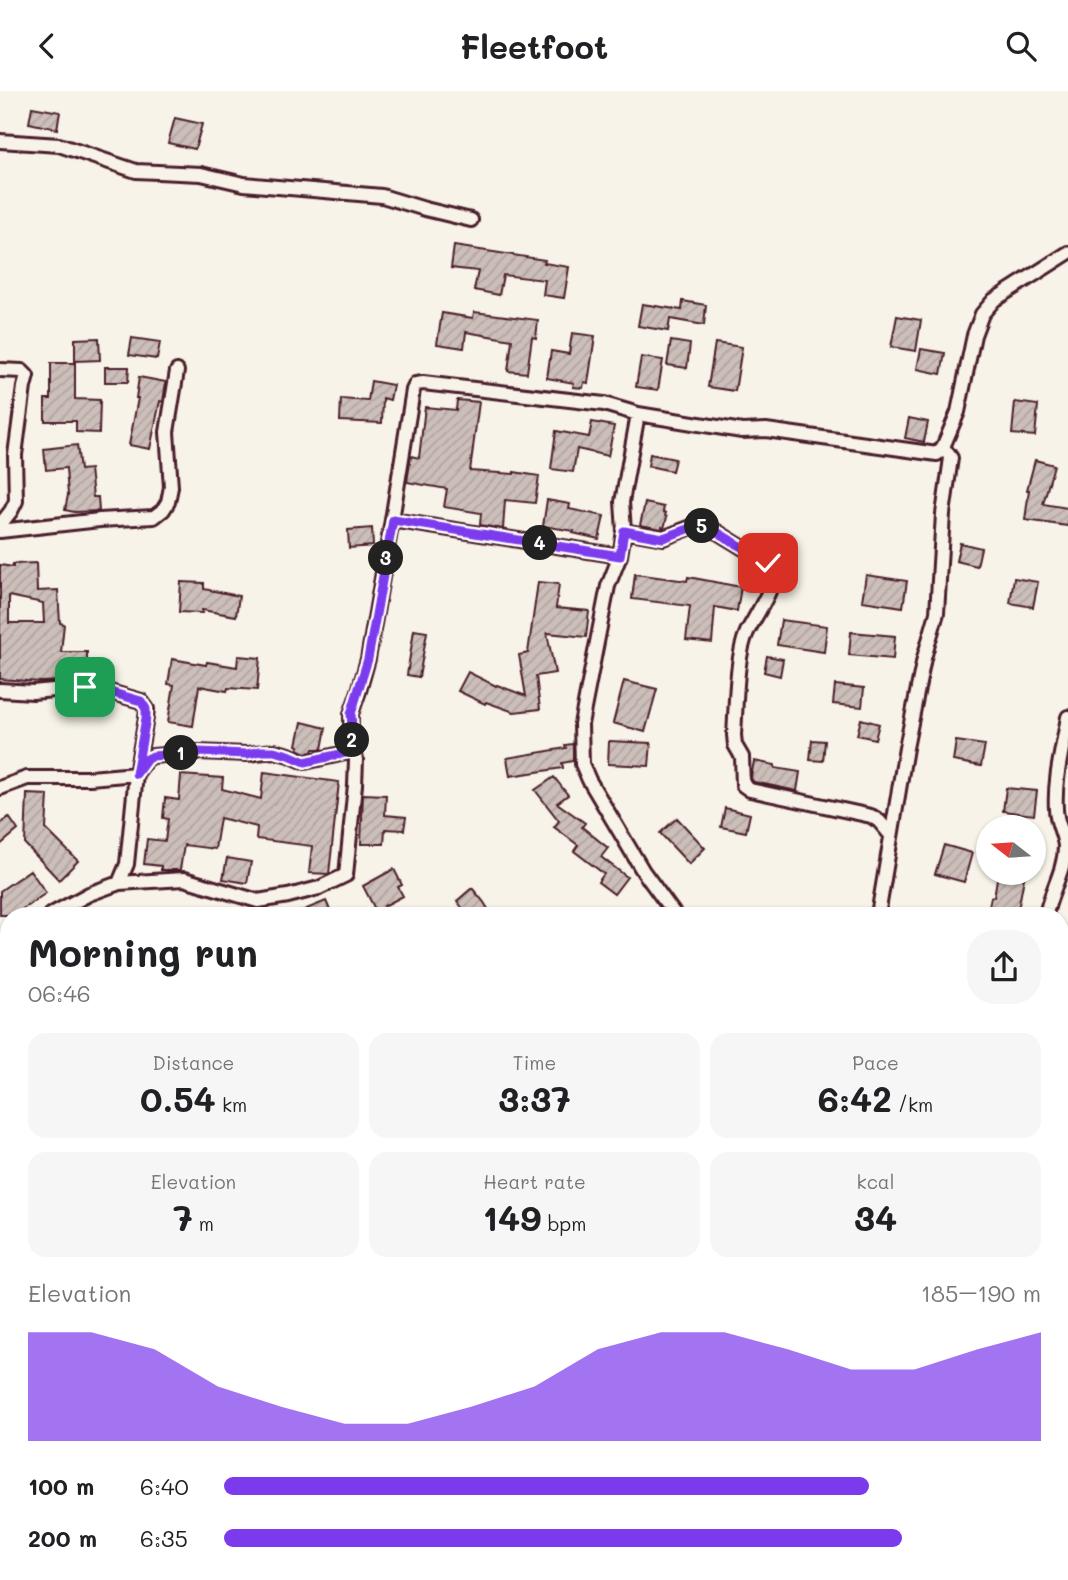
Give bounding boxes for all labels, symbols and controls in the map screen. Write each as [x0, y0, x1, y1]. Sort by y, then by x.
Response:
text: Fleetfoot [460, 25, 608, 67]
icon: back [28, 27, 66, 65]
icon: search [1002, 27, 1040, 65]
pin: 5 [684, 509, 720, 543]
text: 5 [696, 513, 707, 538]
pin: 4 [522, 525, 558, 561]
text: 4 [533, 530, 546, 555]
pin [738, 533, 798, 593]
pin: 3 [368, 540, 404, 575]
icon: check [749, 544, 787, 582]
text: 3 [380, 545, 391, 570]
pin [55, 657, 115, 717]
icon: arrive [66, 668, 104, 706]
pin: 2 [334, 723, 370, 757]
text: 2 [346, 727, 357, 752]
pin: 1 [164, 735, 198, 771]
text: 1 [176, 740, 185, 765]
north arrow [976, 815, 1046, 885]
map controls [976, 815, 1046, 885]
text: Morning run [28, 927, 258, 977]
button: share [967, 930, 1041, 1004]
text: 06:46 [28, 978, 91, 1008]
text: Distance [153, 1050, 234, 1075]
text: Time [513, 1050, 556, 1075]
text: Pace [852, 1050, 899, 1075]
text: 0.54 [140, 1075, 216, 1121]
text: 3:37 [498, 1075, 571, 1121]
text: 6:42 [818, 1075, 892, 1121]
text: km [216, 1092, 247, 1117]
text: /km [892, 1092, 933, 1117]
text: Elevation [151, 1169, 236, 1194]
text: Heart rate [483, 1169, 586, 1194]
text: kcal [857, 1169, 894, 1194]
text: 7 [173, 1194, 193, 1240]
text: 149 [483, 1194, 541, 1240]
text: 34 [854, 1194, 897, 1240]
text: m [193, 1211, 214, 1236]
text: bpm [541, 1211, 586, 1236]
text: Elevation [28, 1278, 131, 1308]
text: 185–190 m [921, 1278, 1041, 1308]
text: 100 m [28, 1471, 94, 1501]
text: 6:40 [140, 1471, 189, 1501]
text: 200 m [28, 1523, 97, 1553]
text: 6:35 [140, 1523, 188, 1553]

